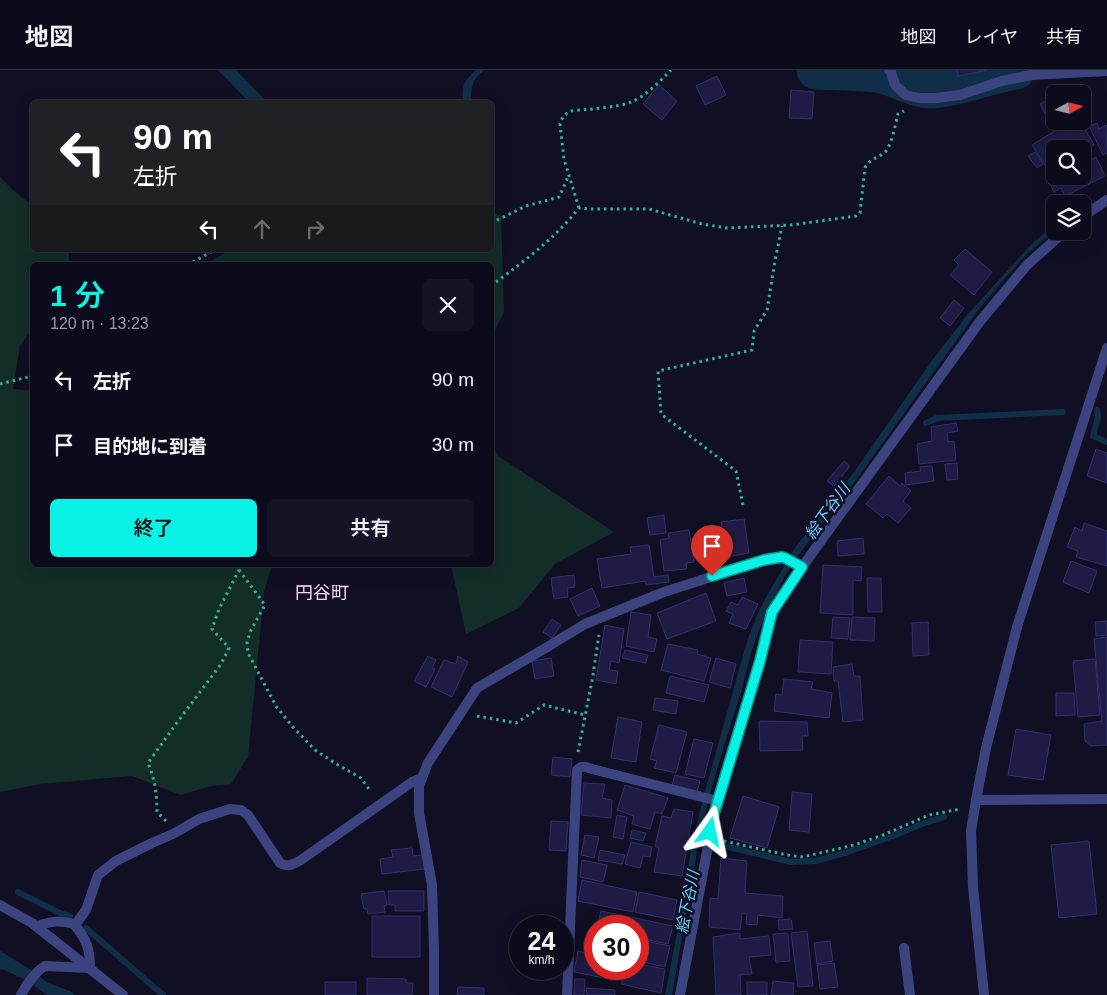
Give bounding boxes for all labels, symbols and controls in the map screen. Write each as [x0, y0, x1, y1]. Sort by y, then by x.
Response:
text: 地図 [25, 23, 73, 50]
text: 地図 [901, 27, 937, 47]
text: レイヤ [965, 27, 1018, 47]
text: 共有 [1046, 27, 1082, 47]
north arrow [1046, 85, 1091, 130]
map controls [1046, 85, 1091, 240]
text: 90 m [133, 117, 213, 156]
icon: left [50, 120, 115, 185]
button: search [1046, 140, 1091, 185]
text: 左折 [133, 164, 177, 189]
button: layers [1046, 195, 1091, 240]
icon: left [195, 215, 223, 243]
icon: ahead [248, 215, 276, 243]
icon: right [301, 215, 329, 243]
text: 1 分 [50, 279, 105, 312]
button: close [422, 279, 474, 331]
text: 120 m · 13:23 [50, 315, 149, 332]
icon: left [50, 366, 78, 394]
text: 90 m [432, 369, 474, 390]
text: 左折 [93, 371, 131, 392]
icon: arrive [50, 431, 78, 459]
text: 30 m [432, 434, 474, 455]
text: 目的地に到着 [93, 436, 207, 457]
water label: 絵下谷川 [802, 479, 854, 542]
button: 終了 [50, 499, 257, 557]
button: 共有 [267, 499, 474, 557]
pin [691, 525, 733, 576]
icon: arrive [698, 532, 726, 560]
district label: 円谷町 [295, 583, 349, 603]
position arrow [683, 805, 735, 857]
water label: 絵下谷川 [673, 867, 702, 935]
speed limit sign: 30 [584, 915, 649, 980]
text: 24 [528, 927, 555, 955]
text: km/h [528, 953, 555, 967]

